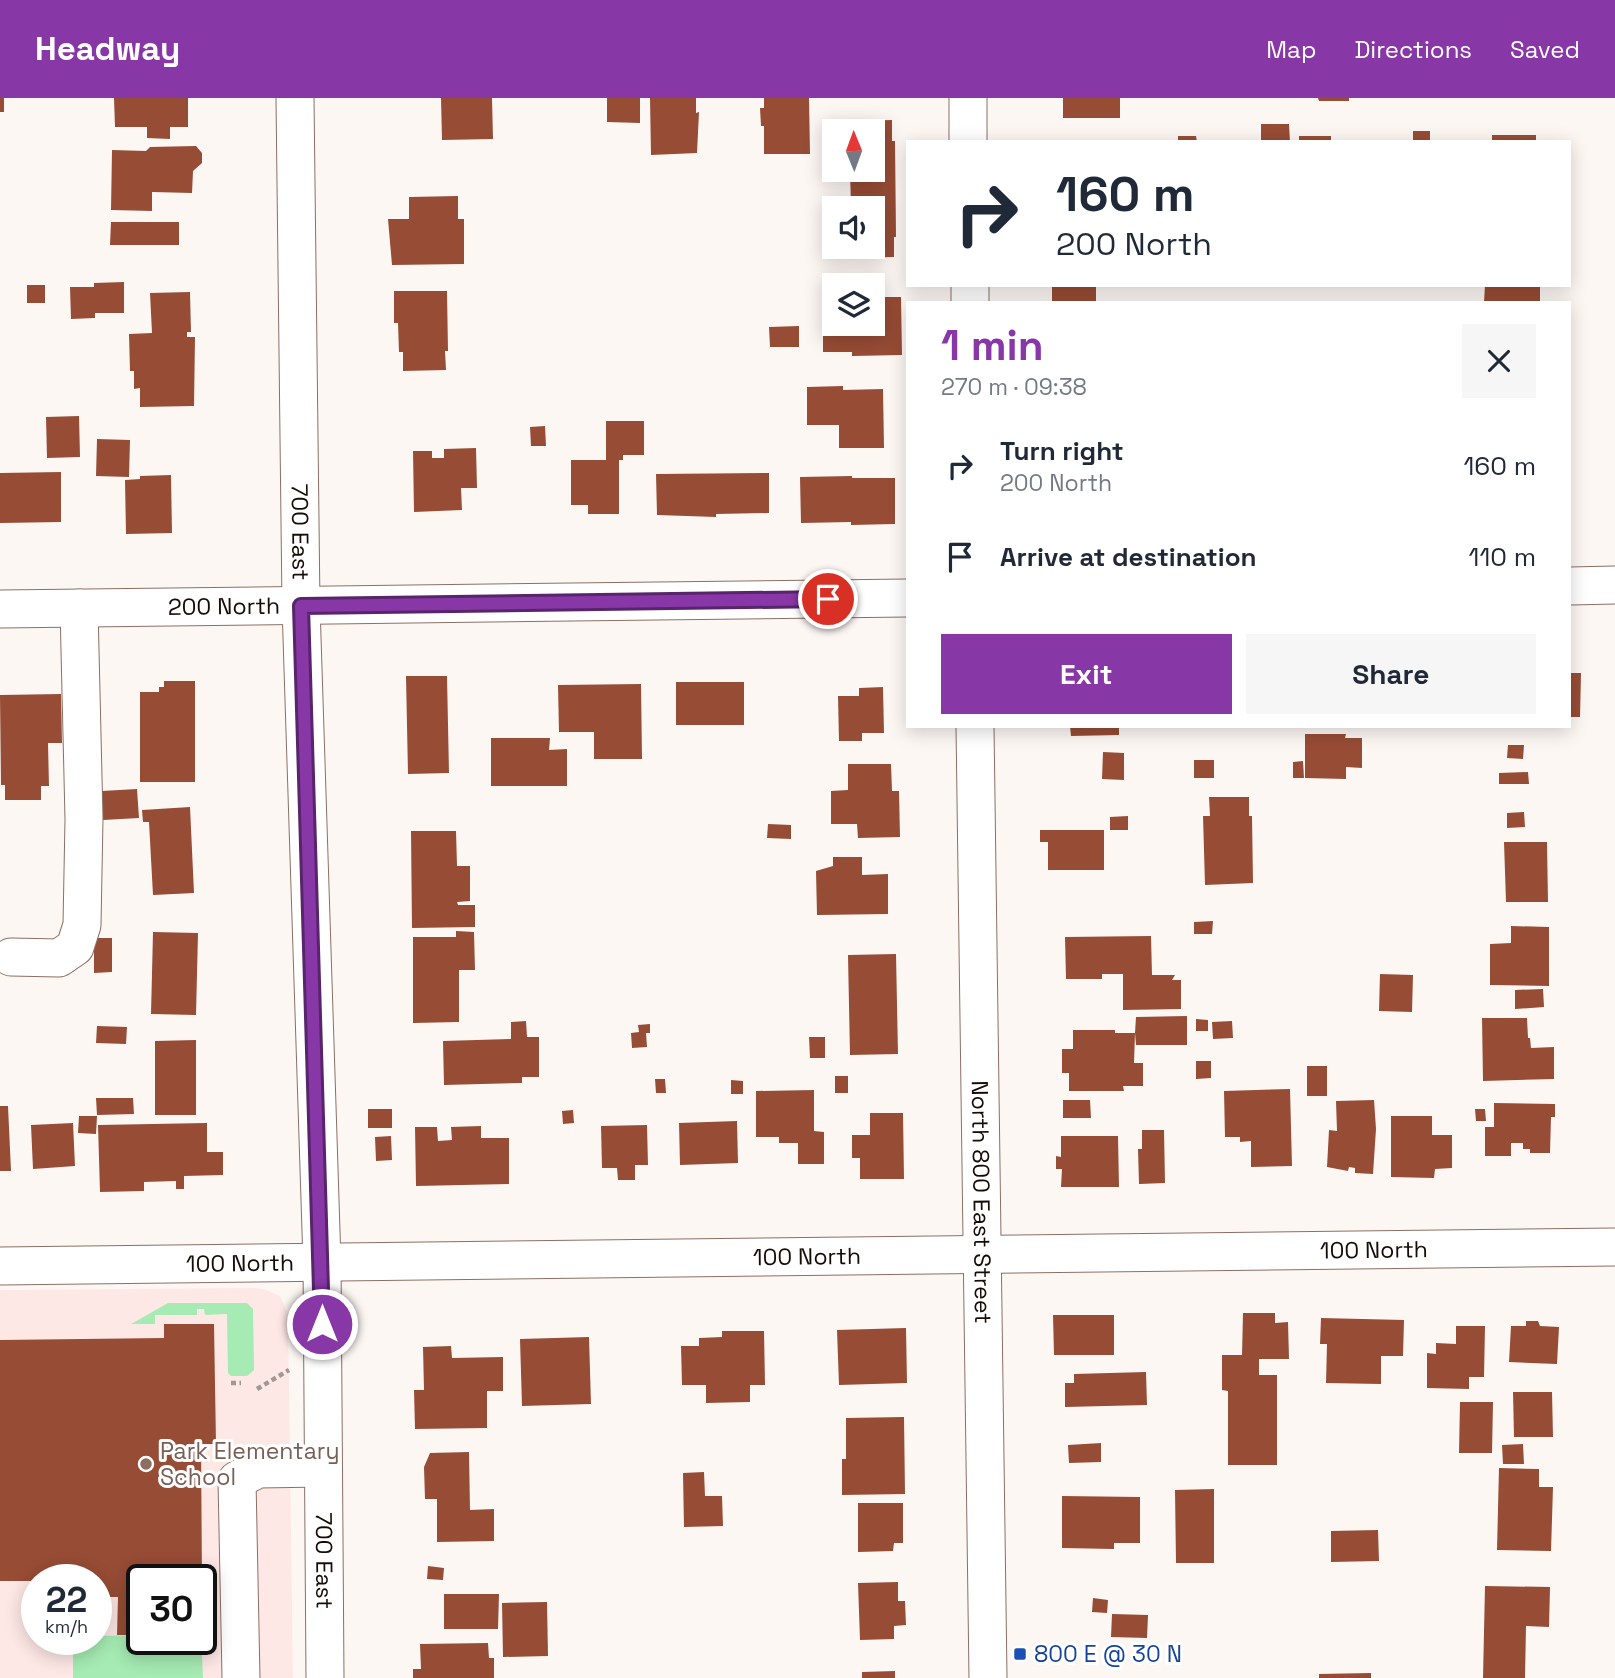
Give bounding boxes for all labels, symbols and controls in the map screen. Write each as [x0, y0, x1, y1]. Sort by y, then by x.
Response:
text: Headway [35, 28, 180, 70]
text: Map [1266, 34, 1316, 65]
text: Directions [1354, 34, 1472, 65]
text: Saved [1510, 34, 1580, 65]
north arrow [822, 119, 886, 182]
map controls [822, 119, 885, 336]
text: 160 m [1056, 163, 1194, 225]
icon: right [941, 168, 1032, 259]
button: sound [822, 196, 885, 259]
text: 200 North [1056, 224, 1212, 264]
button: layers [822, 273, 885, 336]
text: 1 min [941, 319, 1044, 372]
button: close [1462, 324, 1536, 398]
text: 270 m · 09:38 [941, 372, 1087, 402]
text: Turn right [1000, 434, 1124, 468]
icon: right [941, 447, 979, 485]
text: 160 m [1464, 449, 1536, 483]
text: 200 North [1000, 468, 1112, 498]
street label: 700 East [285, 483, 316, 581]
icon: arrive [941, 538, 979, 576]
text: Arrive at destination [1000, 540, 1257, 574]
text: 110 m [1469, 540, 1536, 574]
pin [798, 569, 858, 629]
icon: arrive [809, 580, 847, 618]
street label: 200 North [168, 591, 280, 622]
button: Exit [941, 634, 1232, 714]
button: Share [1246, 634, 1536, 714]
street label: North 800 East Street [965, 1080, 998, 1324]
street label: 100 North [1320, 1234, 1428, 1265]
street label: 100 North [753, 1241, 861, 1272]
street label: 100 North [186, 1248, 294, 1279]
position arrow [285, 1287, 359, 1361]
place label: Park Elementary School [160, 1436, 340, 1492]
marker: Park Elementary School [138, 1456, 154, 1472]
street label: 700 East [309, 1512, 340, 1609]
speed limit sign: 30 [126, 1564, 217, 1655]
text: 22 [46, 1578, 87, 1622]
text: km/h [45, 1615, 88, 1638]
place label: 800 E @ 30 N [1034, 1639, 1182, 1669]
marker: 800 E @ 30 N [1012, 1646, 1028, 1662]

